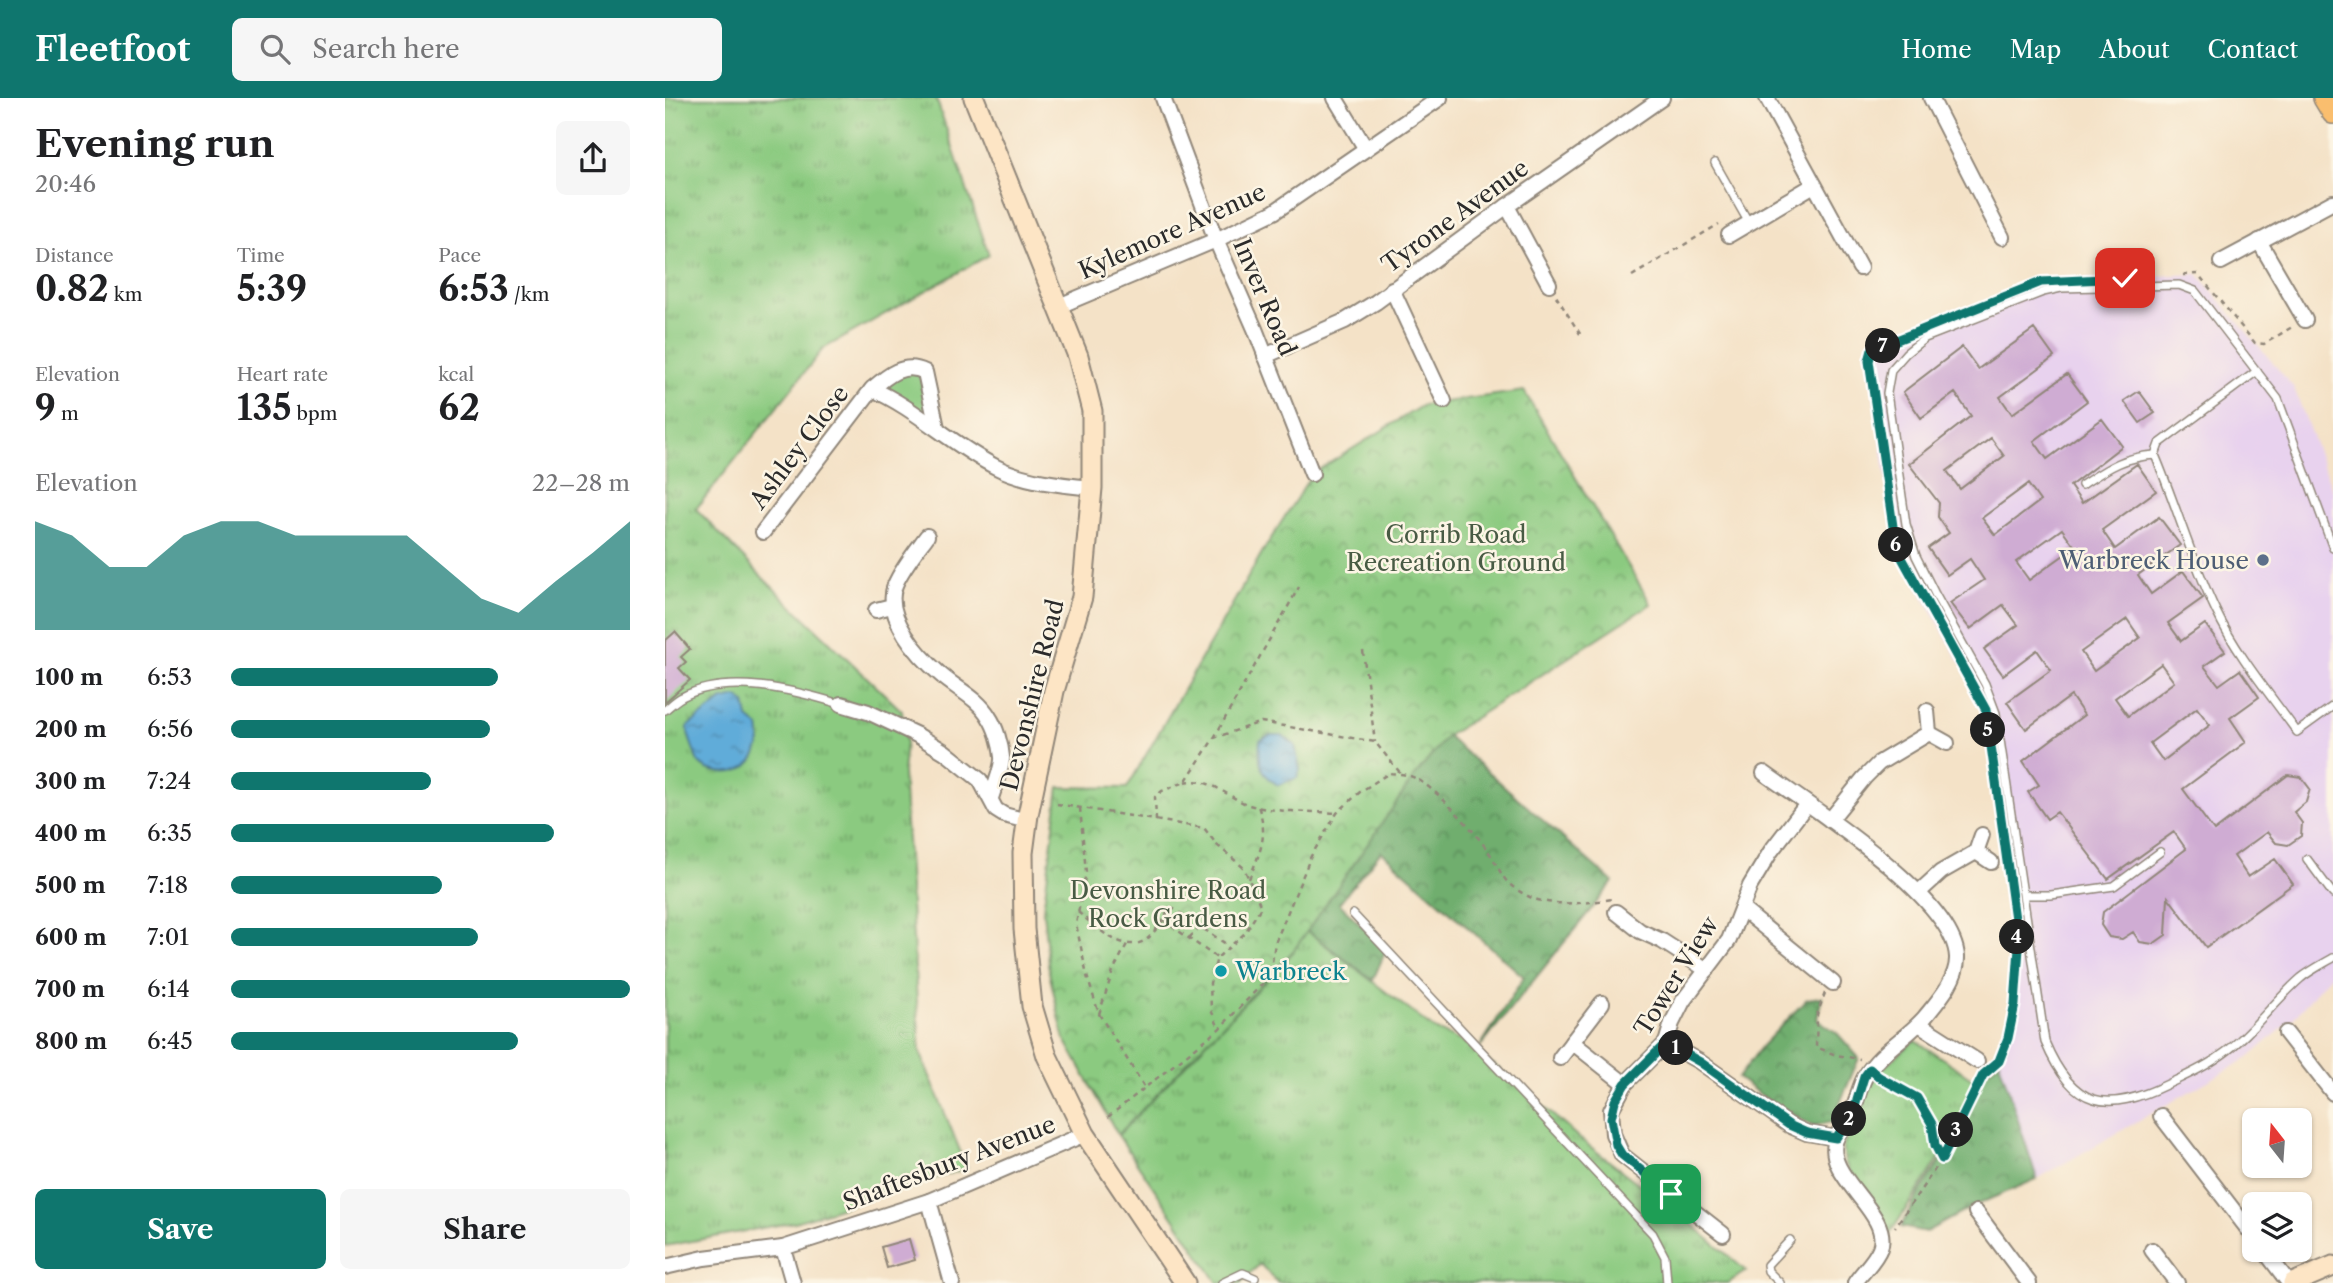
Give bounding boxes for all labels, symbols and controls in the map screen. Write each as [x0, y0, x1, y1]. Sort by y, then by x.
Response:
search box [232, 18, 722, 81]
text: Fleetfoot [35, 29, 190, 70]
icon: search [256, 30, 294, 68]
text: Search here [312, 33, 460, 65]
text: Home [1901, 35, 1972, 64]
text: Map [2010, 35, 2061, 64]
text: About [2099, 35, 2170, 64]
text: Contact [2208, 35, 2298, 64]
text: Evening run [35, 120, 275, 167]
button: share [556, 121, 630, 195]
street label: Tyrone Avenue [1376, 153, 1534, 279]
text: 20:46 [35, 170, 96, 198]
street label: Kylemore Avenue [1074, 177, 1270, 285]
street label: Inver Road [1227, 234, 1303, 360]
text: Distance [35, 244, 114, 267]
text: Time [237, 244, 285, 267]
text: Pace [438, 244, 481, 267]
pin [2095, 248, 2155, 308]
icon: check [2106, 259, 2144, 297]
text: 0.82 [35, 267, 109, 310]
text: 5:39 [237, 267, 307, 310]
text: 6:53 [438, 267, 509, 310]
text: km [109, 283, 143, 306]
text: /km [509, 283, 549, 306]
pin: 7 [1865, 328, 1901, 364]
text: 7 [1878, 334, 1887, 357]
text: Elevation [35, 363, 120, 386]
text: Heart rate [237, 363, 328, 386]
text: kcal [438, 363, 474, 386]
street label: Ashley Close [743, 380, 855, 515]
text: 9 [35, 386, 56, 429]
text: 135 [237, 386, 292, 429]
text: 62 [438, 386, 480, 429]
text: m [56, 402, 79, 425]
text: bpm [292, 402, 337, 425]
text: Elevation [35, 469, 138, 497]
text: 22–28 m [532, 469, 630, 497]
park label: Corrib Road Recreation Ground [1346, 520, 1566, 577]
pin: 6 [1879, 528, 1913, 562]
text: 6 [1890, 533, 1901, 556]
place label: Warbreck House [2058, 546, 2249, 575]
marker: Warbreck House [2255, 552, 2271, 568]
street label: Devonshire Road [994, 596, 1070, 794]
text: 100 m [35, 663, 103, 691]
text: 6:53 [147, 663, 192, 691]
pin: 5 [1971, 712, 2005, 748]
text: 200 m [35, 715, 107, 743]
text: 6:56 [147, 715, 193, 743]
text: 5 [1982, 718, 1993, 741]
text: 300 m [35, 767, 106, 795]
text: 7:24 [147, 767, 191, 795]
text: 400 m [35, 819, 107, 847]
text: 6:35 [147, 819, 192, 847]
text: 500 m [35, 871, 106, 899]
text: 7:18 [147, 871, 188, 899]
park label: Devonshire Road Rock Gardens [1070, 876, 1267, 933]
street label: Tower View [1628, 910, 1725, 1041]
pin: 4 [1999, 920, 2035, 954]
text: 600 m [35, 923, 107, 951]
text: 7:01 [147, 923, 189, 951]
text: 4 [2011, 925, 2022, 948]
place label: Warbreck [1234, 957, 1347, 986]
marker: Warbreck [1213, 963, 1229, 979]
text: 700 m [35, 975, 105, 1003]
text: 6:14 [147, 975, 190, 1003]
text: 800 m [35, 1027, 107, 1055]
text: 6:45 [147, 1027, 193, 1055]
pin: 1 [1658, 1030, 1693, 1066]
text: 1 [1671, 1036, 1680, 1059]
pin: 2 [1831, 1102, 1867, 1136]
text: 2 [1843, 1107, 1854, 1130]
north arrow [2242, 1108, 2312, 1178]
map controls [2242, 1108, 2312, 1262]
street label: Shaftesbury Avenue [839, 1109, 1059, 1217]
pin: 3 [1939, 1112, 1973, 1148]
text: 3 [1950, 1118, 1961, 1141]
pin [1641, 1164, 1701, 1224]
icon: arrive [1652, 1175, 1690, 1213]
button: Save [35, 1189, 326, 1269]
button: Share [340, 1189, 630, 1269]
button: layers [2242, 1192, 2312, 1262]

